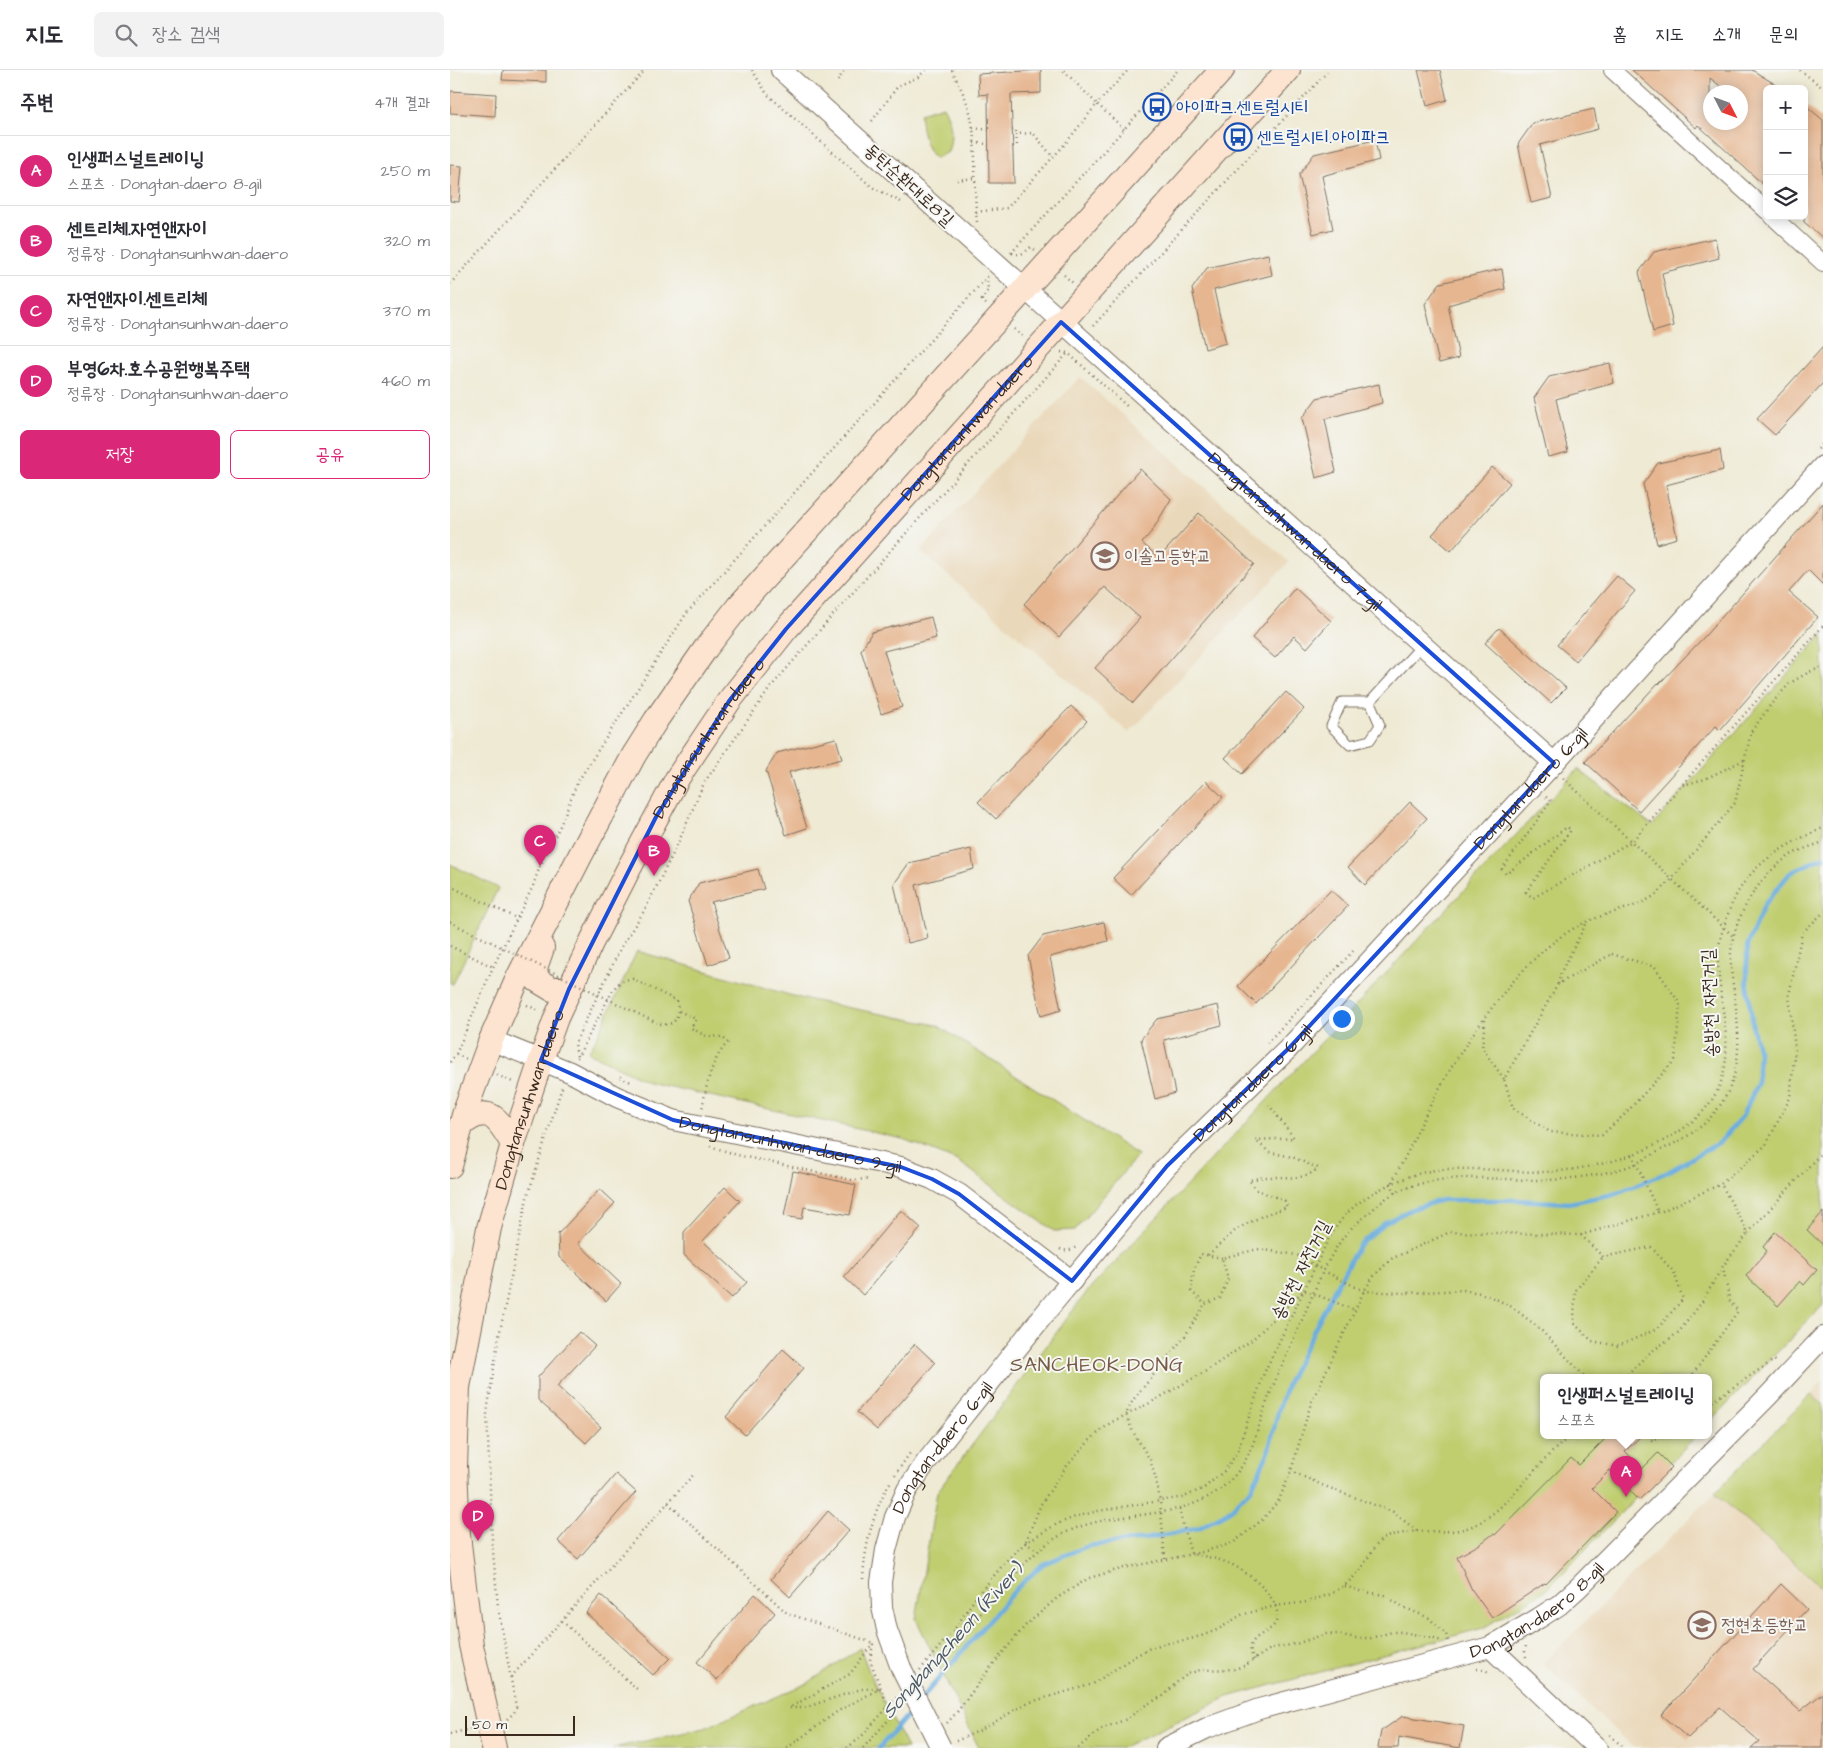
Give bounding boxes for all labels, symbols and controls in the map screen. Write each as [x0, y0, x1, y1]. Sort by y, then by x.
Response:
search box [94, 12, 444, 57]
text: 지도 [25, 18, 64, 52]
icon: search [112, 21, 140, 49]
text: 장소 검색 [152, 21, 220, 48]
text: 홈 [1613, 22, 1627, 47]
text: 지도 [1655, 22, 1684, 47]
text: 소개 [1712, 22, 1741, 47]
text: 문의 [1769, 22, 1798, 47]
north arrow [1703, 85, 1748, 130]
map controls [1763, 85, 1808, 220]
button: + [1763, 85, 1808, 130]
text: 주변 [20, 88, 54, 117]
text: 4개 결과 [374, 92, 430, 114]
bus stop icon: 아이파크.센트럴시티 [1142, 92, 1172, 122]
place label: 아이파크.센트럴시티 [1176, 95, 1309, 120]
bus stop icon: 센트럴시티.아이파크 [1223, 122, 1253, 152]
place label: 센트럴시티.아이파크 [1257, 125, 1390, 150]
button: − [1763, 130, 1808, 175]
street label: 동탄순환대로8길 [859, 138, 960, 232]
text: 인생퍼스널트레이닝 [67, 146, 205, 173]
text: A [31, 160, 41, 182]
text: 250 m [381, 160, 430, 182]
text: 스포츠 · Dongtan-daero 8-gil [67, 173, 262, 195]
button: layers [1763, 175, 1808, 220]
text: 센트리체.자연앤자이 [67, 216, 207, 243]
text: B [30, 230, 42, 252]
text: 320 m [384, 230, 430, 252]
text: 정류장 · Dongtansunhwan-daero [67, 243, 288, 265]
text: 자연앤자이.센트리체 [67, 286, 207, 313]
text: C [30, 300, 42, 322]
text: 370 m [383, 300, 430, 322]
text: 정류장 · Dongtansunhwan-daero [67, 313, 288, 335]
street label: Dongtansunhwan-daero [895, 349, 1039, 506]
text: 부영6차.호수공원행복주택 [67, 356, 250, 383]
text: D [31, 370, 41, 392]
text: 460 m [380, 370, 430, 392]
text: 정류장 · Dongtansunhwan-daero [67, 383, 288, 405]
button: 저장 [20, 430, 220, 479]
button: 공유 [230, 430, 430, 479]
street label: Dongtansunhwan-daero 7-gil [1203, 446, 1388, 616]
school or university icon: 이솔고등학교 [1090, 541, 1120, 571]
place label: 이솔고등학교 [1124, 544, 1211, 569]
street label: Dongtansunhwan-daero [646, 653, 771, 823]
street label: Dongtan-daero 6-gil [1467, 721, 1593, 855]
pin: C [524, 825, 556, 866]
pin: B [638, 835, 670, 876]
street label: 송방천 자전거길 [1696, 948, 1724, 1058]
street label: Dongtansunhwan-daero [488, 1005, 571, 1193]
your location [1329, 1006, 1355, 1032]
street label: Dongtan-daero 6-gil [1187, 1018, 1318, 1147]
street label: Dongtansunhwan-daero 9-gil [677, 1109, 904, 1179]
street label: 송방천 자전거길 [1265, 1215, 1337, 1324]
district label: SANCHEOK-DONG [1010, 1351, 1184, 1379]
popup [1540, 1374, 1712, 1439]
street label: Dongtan-daero 6-gil [886, 1376, 998, 1517]
text: 인생퍼스널트레이닝 [1557, 1382, 1695, 1409]
text: 스포츠 [1557, 1409, 1596, 1431]
pin: A [1610, 1456, 1642, 1497]
pin: D [462, 1500, 494, 1541]
water label: Songbangcheon (River) [876, 1556, 1032, 1725]
street label: Dongtan-daero 8-gil [1467, 1556, 1609, 1664]
school or university icon: 정현초등학교 [1687, 1610, 1717, 1640]
place label: 정현초등학교 [1721, 1613, 1808, 1638]
scale bar [465, 1713, 575, 1736]
text: 50 m [472, 1715, 507, 1735]

